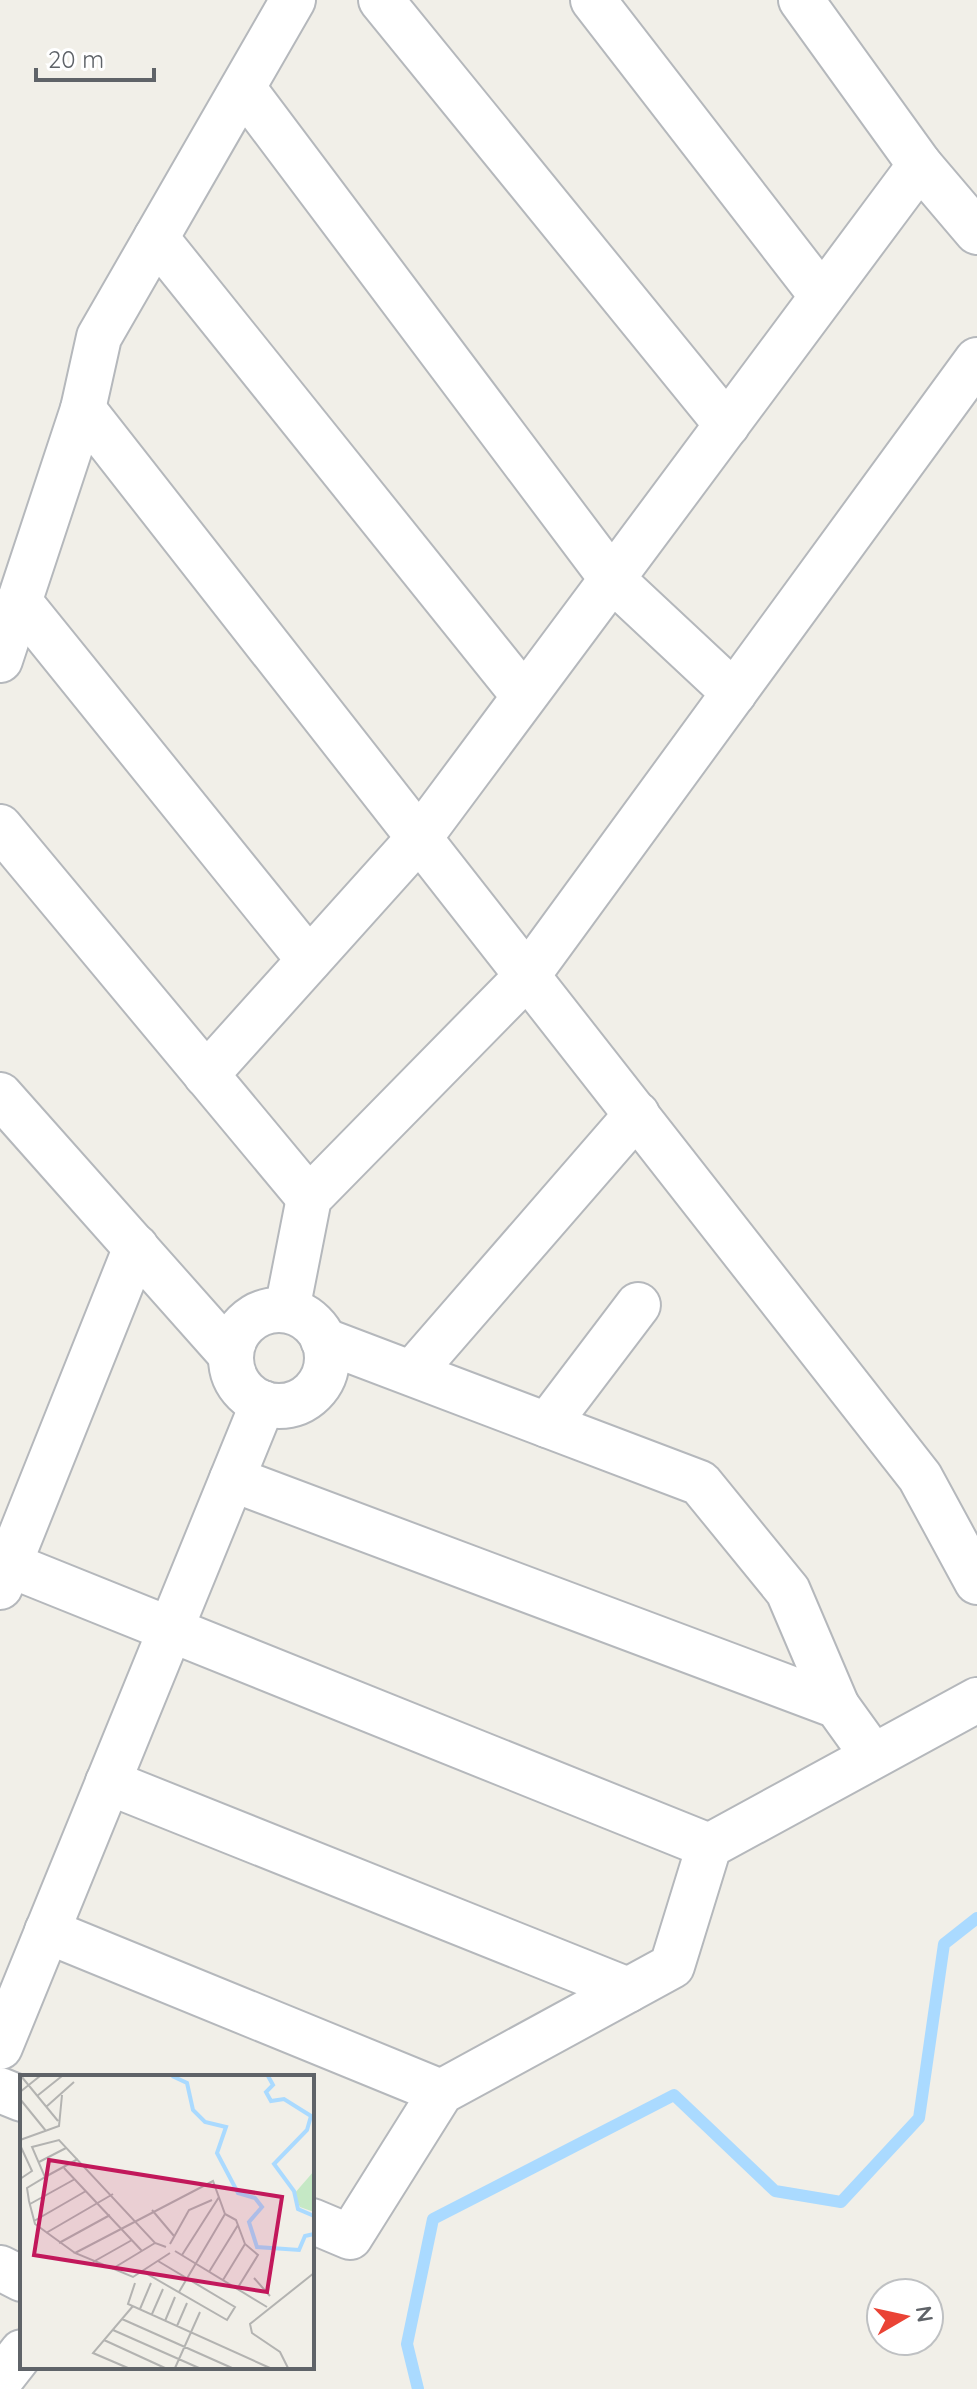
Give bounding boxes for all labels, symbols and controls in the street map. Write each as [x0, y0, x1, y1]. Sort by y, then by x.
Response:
scale bar [36, 32, 154, 82]
text: 20 m [48, 44, 104, 74]
inset map [20, 2075, 314, 2369]
north arrow [865, 2277, 945, 2357]
text: N [910, 2304, 940, 2324]

